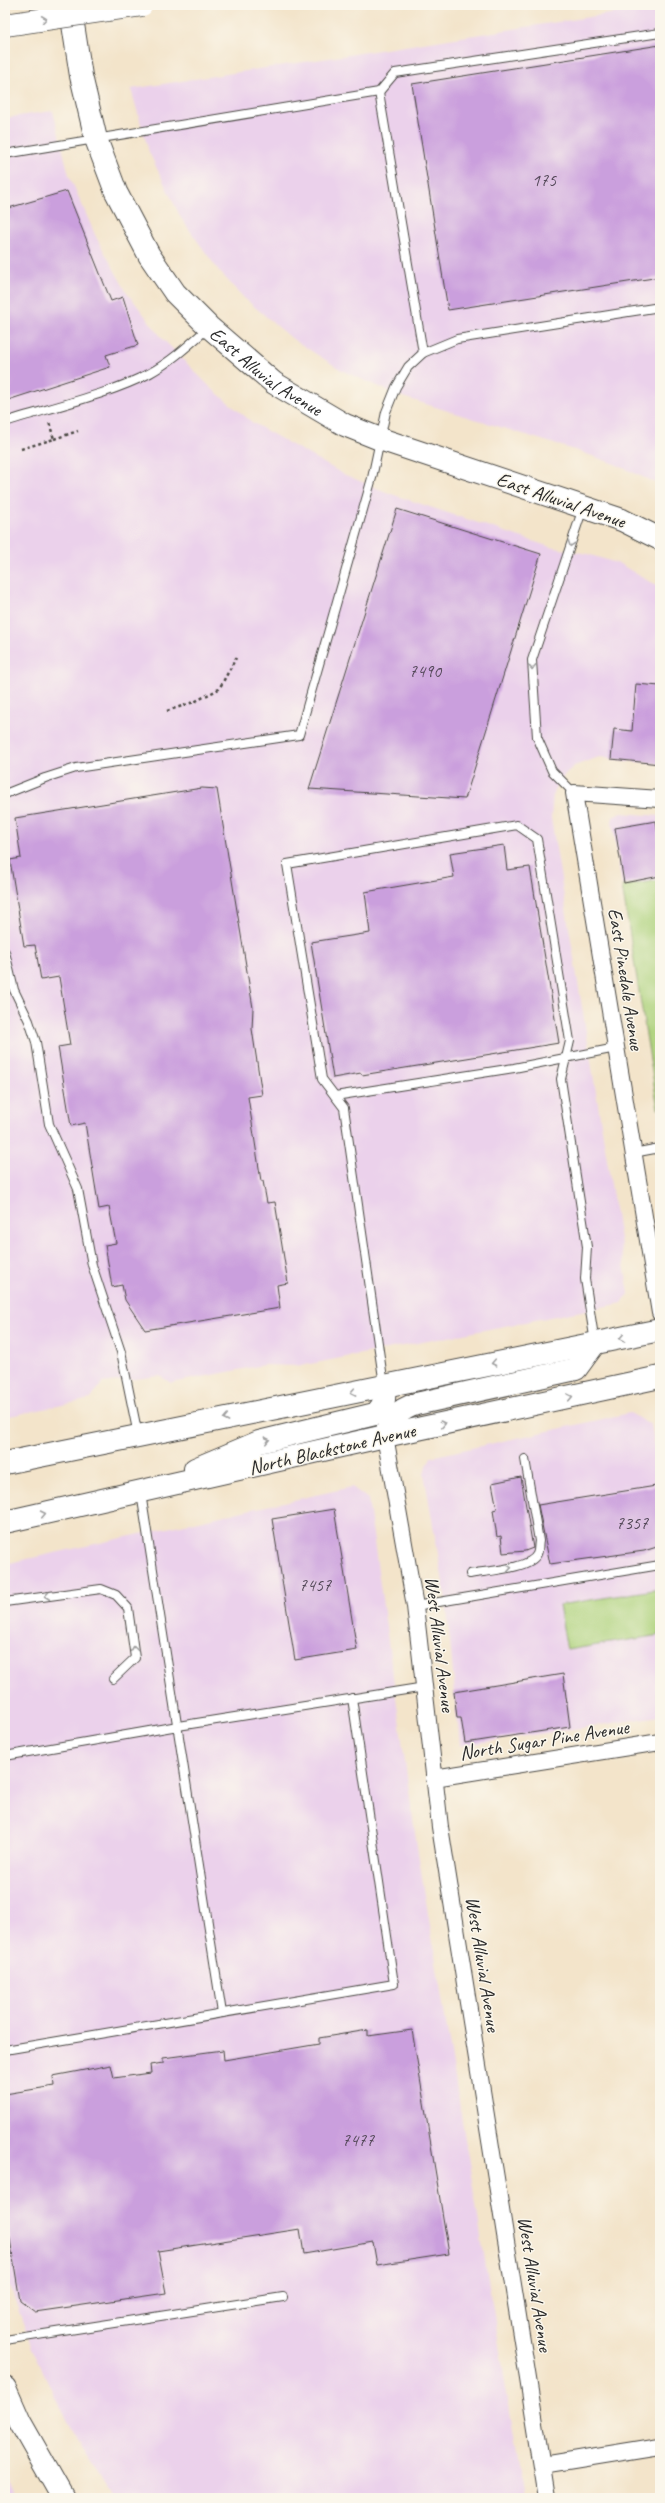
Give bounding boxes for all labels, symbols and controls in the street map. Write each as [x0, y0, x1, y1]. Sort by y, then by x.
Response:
one-way arrow [41, 15, 47, 24]
house number: 175 [532, 169, 557, 191]
street label: East Alluvial Avenue [205, 321, 328, 422]
street label: East Alluvial Avenue [493, 466, 630, 534]
one-way arrow [568, 540, 576, 547]
house number: 7490 [409, 660, 443, 682]
one-way arrow [528, 664, 537, 670]
street label: East Pinedale Avenue [602, 906, 650, 1053]
one-way arrow [619, 1333, 625, 1341]
one-way arrow [491, 1359, 497, 1367]
one-way arrow [350, 1388, 356, 1396]
one-way arrow [567, 1393, 573, 1401]
one-way arrow [223, 1413, 229, 1422]
street label: North Blackstone Avenue [246, 1417, 419, 1480]
one-way arrow [440, 1420, 446, 1428]
one-way arrow [264, 1437, 270, 1445]
one-way arrow [40, 1510, 46, 1518]
house number: 7357 [616, 1512, 649, 1534]
one-way arrow [506, 1564, 512, 1572]
house number: 7457 [299, 1574, 332, 1596]
street label: West Alluvial Avenue [419, 1575, 461, 1715]
one-way arrow [44, 1591, 50, 1600]
one-way arrow [130, 1646, 139, 1652]
street label: North Sugar Pine Avenue [458, 1714, 632, 1766]
street label: West Alluvial Avenue [460, 1895, 506, 2035]
house number: 7477 [342, 2129, 375, 2151]
street label: West Alluvial Avenue [512, 2215, 558, 2355]

